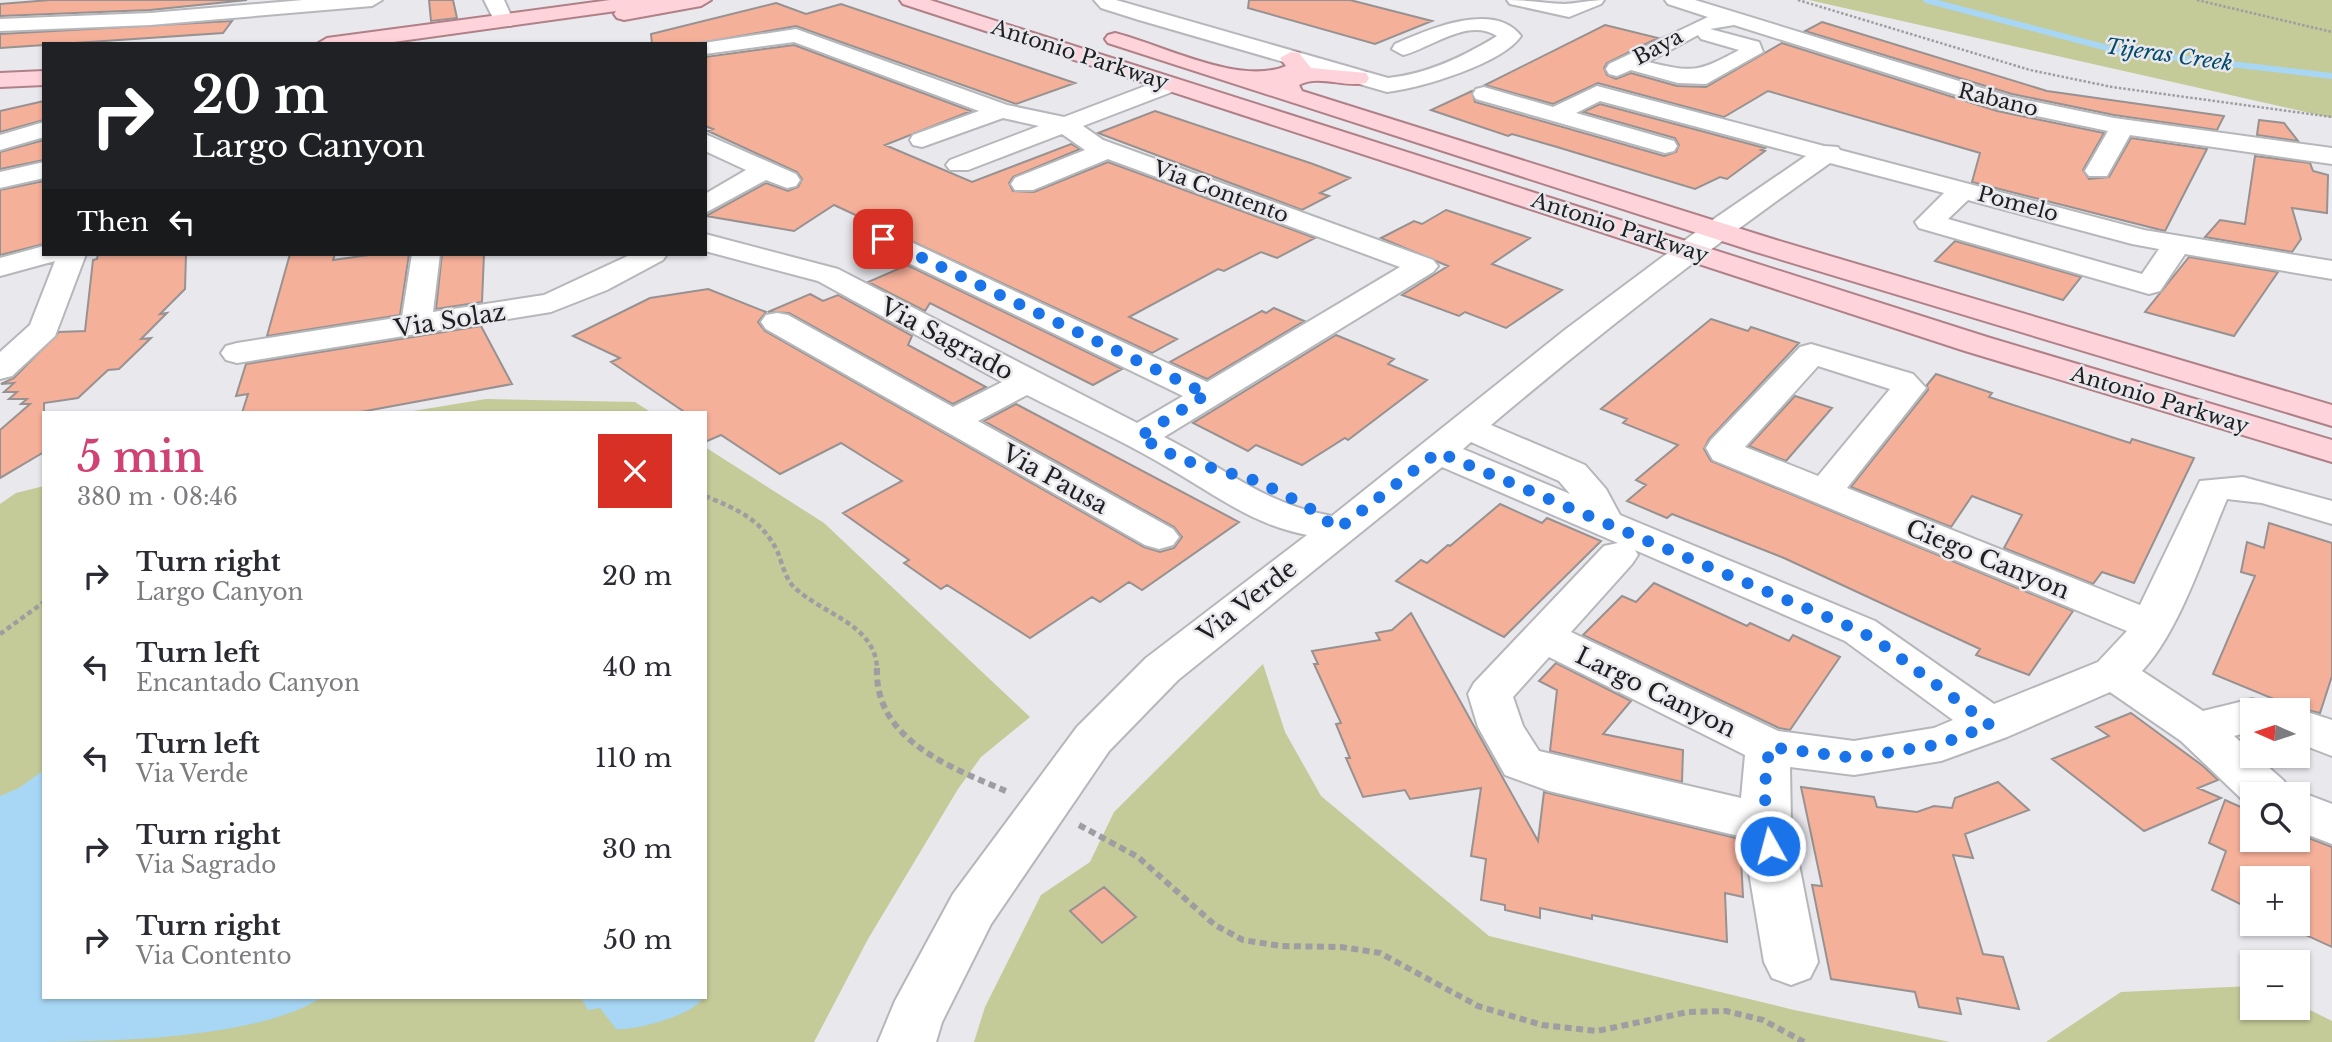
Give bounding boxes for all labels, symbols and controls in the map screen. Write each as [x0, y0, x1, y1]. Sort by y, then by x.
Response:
street label: Antonio Parkway [987, 14, 1172, 96]
street label: Baya [1629, 23, 1687, 71]
water label: Tijeras Creek [2104, 33, 2234, 77]
text: 20 m [192, 65, 328, 126]
icon: right [77, 70, 168, 161]
street label: Rabano [1955, 77, 2041, 123]
text: Largo Canyon [192, 126, 425, 166]
street label: Via Contento [1149, 155, 1292, 229]
street label: Pomelo [1975, 181, 2061, 227]
street label: Antonio Parkway [1527, 187, 1712, 269]
icon: left [163, 203, 201, 241]
text: Then [77, 206, 149, 238]
pin [853, 209, 913, 269]
icon: arrive [864, 220, 902, 258]
street label: Via Sagrado [875, 291, 1018, 386]
street label: Via Solaz [391, 297, 508, 343]
street label: Antonio Parkway [2067, 360, 2253, 440]
text: 5 min [77, 431, 204, 483]
button: close [598, 434, 672, 508]
street label: Via Pausa [996, 438, 1114, 520]
text: 380 m · 08:46 [77, 483, 238, 511]
street label: Ciego Canyon [1902, 513, 2074, 605]
text: Turn right [136, 546, 281, 578]
street label: Via Verde [1191, 553, 1302, 649]
icon: right [77, 557, 115, 595]
text: 20 m [602, 560, 672, 592]
text: Largo Canyon [136, 578, 303, 606]
text: Turn left [136, 637, 260, 669]
street label: Largo Canyon [1571, 641, 1741, 743]
icon: left [77, 648, 115, 686]
text: 40 m [603, 651, 672, 683]
text: Encantado Canyon [136, 669, 360, 697]
north arrow [2240, 698, 2310, 768]
map controls [2240, 698, 2310, 1020]
text: Turn left [136, 728, 260, 760]
icon: left [77, 739, 115, 777]
text: 110 m [595, 742, 672, 774]
text: Via Verde [136, 760, 249, 788]
button: search [2240, 782, 2310, 852]
position arrow [1733, 809, 1807, 883]
text: Turn right [136, 819, 281, 851]
icon: right [77, 830, 115, 868]
text: 30 m [602, 833, 672, 865]
text: Via Sagrado [136, 851, 276, 879]
button: + [2240, 866, 2310, 936]
text: Turn right [136, 910, 281, 942]
icon: right [77, 921, 115, 959]
text: 50 m [603, 924, 672, 956]
text: Via Contento [136, 942, 292, 970]
button: − [2240, 950, 2310, 1020]

